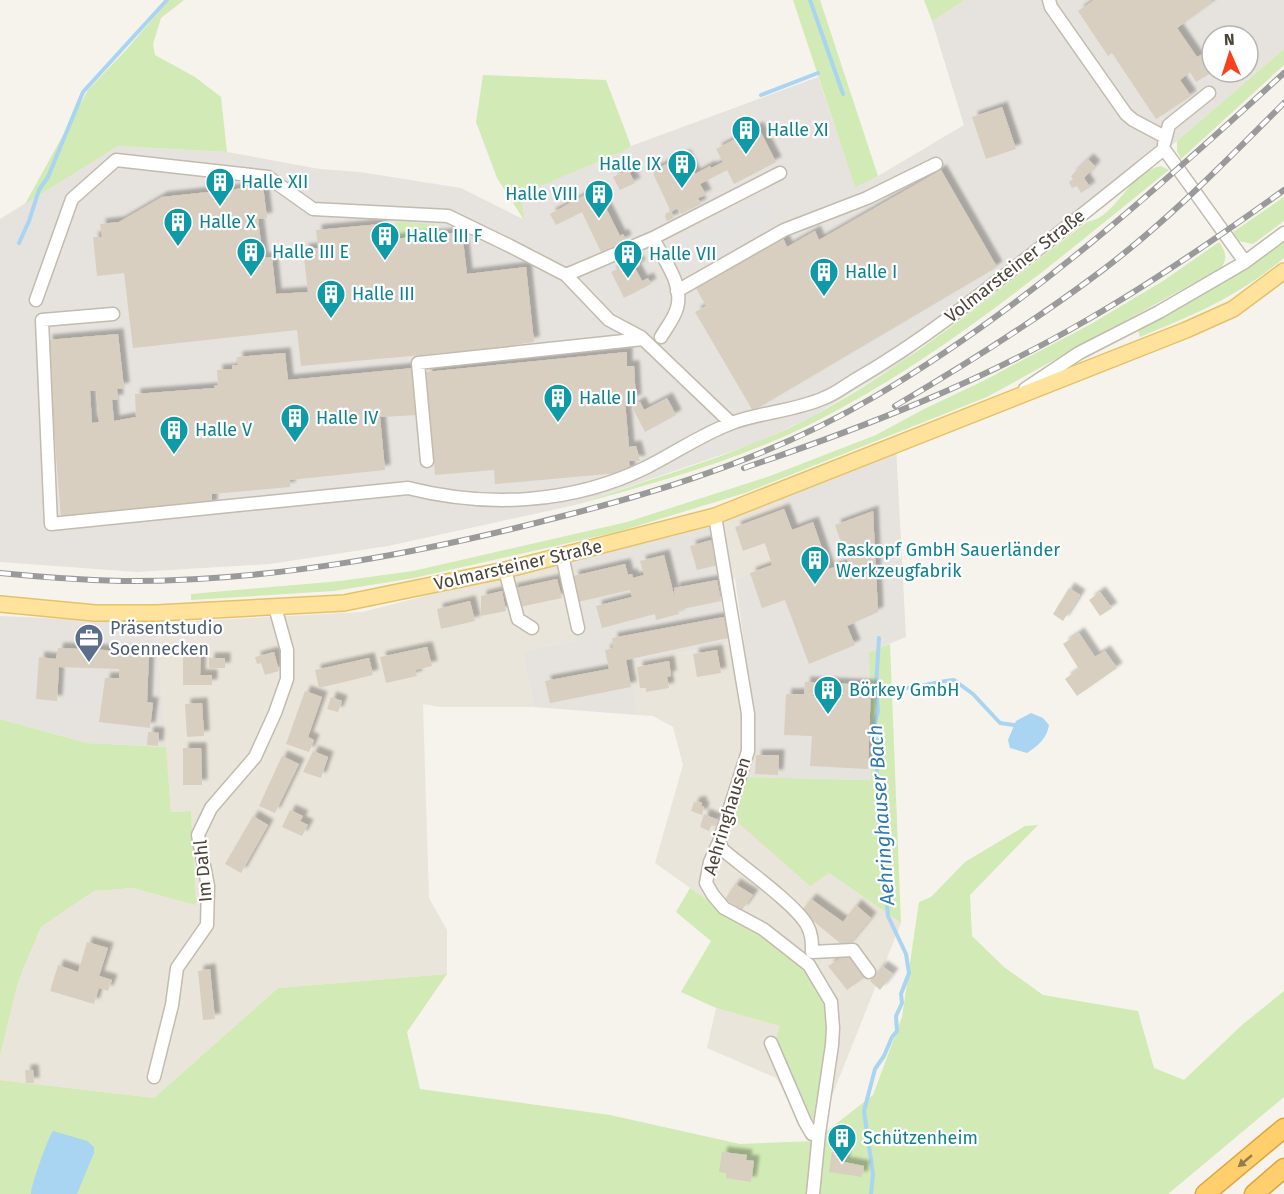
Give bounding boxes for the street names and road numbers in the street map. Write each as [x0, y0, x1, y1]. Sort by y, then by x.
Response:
street label: Volmarsteiner Straße [941, 204, 1089, 328]
street label: Volmarsteiner Straße [432, 535, 604, 595]
street label: Aehringhausen [699, 754, 755, 878]
street label: Im Dahl [189, 839, 217, 903]

